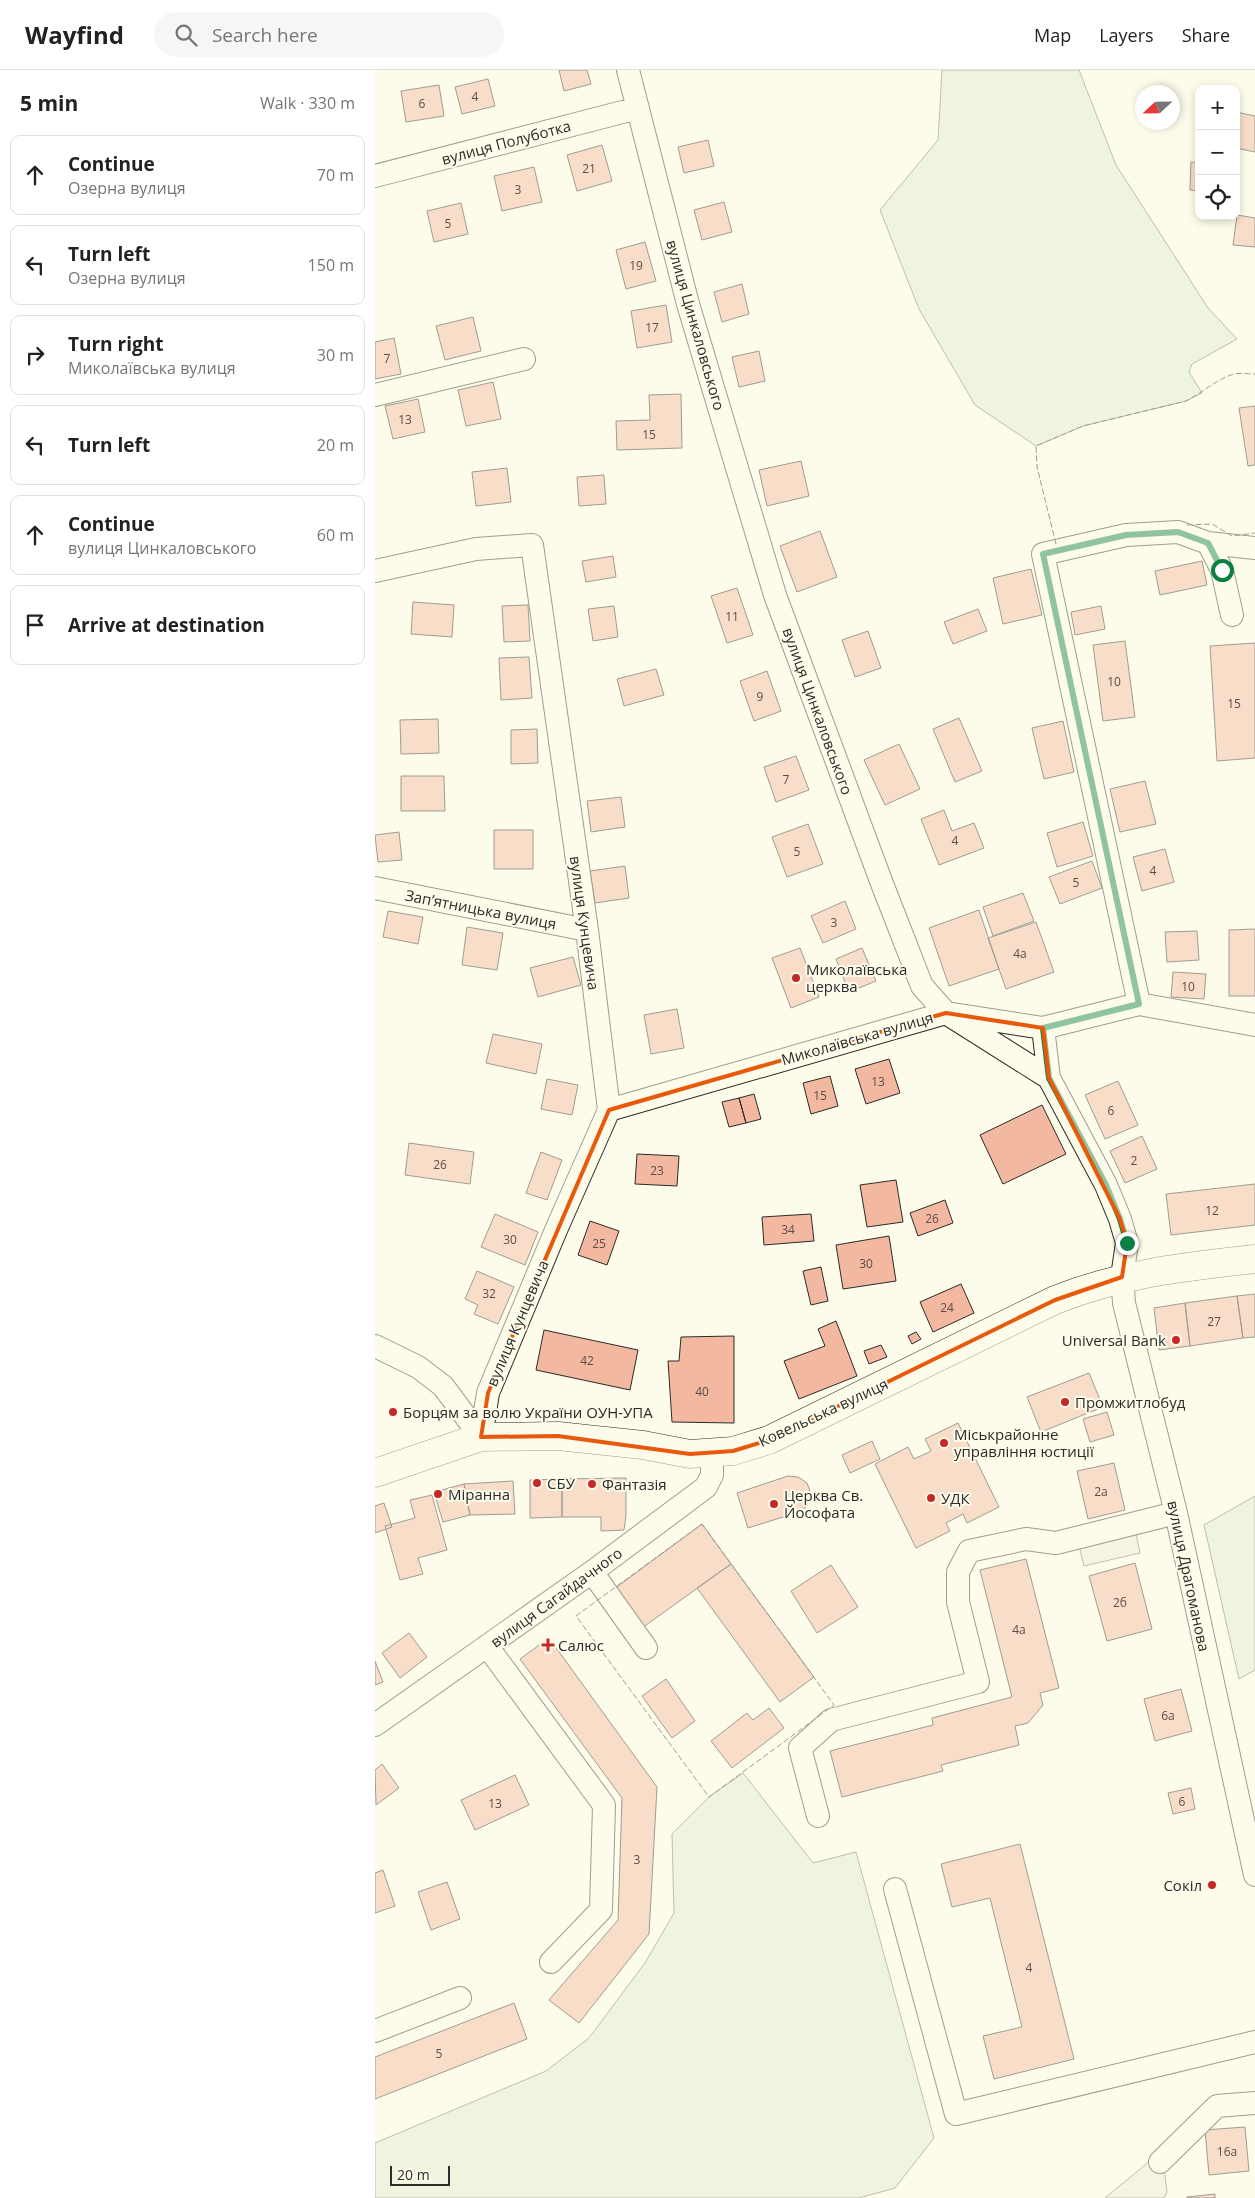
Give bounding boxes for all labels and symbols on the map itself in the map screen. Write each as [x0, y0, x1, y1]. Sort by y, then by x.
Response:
north arrow [1135, 85, 1180, 130]
house number: 4 [472, 88, 479, 105]
house number: 6 [419, 95, 426, 112]
street label: вулиця Полуботка [439, 115, 573, 169]
house number: 21 [582, 160, 596, 177]
house number: 3 [515, 181, 522, 198]
house number: 5 [445, 215, 452, 232]
street label: вулиця Цинкаловського [662, 237, 730, 413]
house number: 19 [629, 257, 643, 274]
house number: 17 [645, 319, 659, 336]
house number: 7 [384, 350, 391, 367]
house number: 13 [398, 411, 412, 428]
house number: 15 [642, 426, 656, 443]
route start [1211, 559, 1234, 582]
house number: 11 [725, 608, 739, 625]
street label: вулиця Цинкаловського [778, 625, 858, 797]
house number: 10 [1107, 673, 1121, 690]
house number: 9 [757, 688, 764, 705]
house number: 15 [1227, 695, 1241, 712]
house number: 7 [783, 771, 790, 788]
house number: 4 [952, 832, 959, 849]
house number: 5 [794, 843, 801, 860]
street label: вулиця Кунцевича [566, 855, 604, 991]
house number: 4 [1150, 862, 1157, 879]
house number: 5 [1073, 874, 1080, 891]
street label: Запʼятницька вулиця [404, 885, 558, 933]
house number: 3 [831, 914, 838, 931]
house number: 4а [1013, 945, 1027, 962]
place label: Миколаївська церква [806, 959, 907, 996]
marker: Миколаївська церква [790, 972, 802, 984]
house number: 10 [1181, 978, 1195, 995]
street label: Миколаївська вулиця [779, 1007, 935, 1069]
house number: 13 [871, 1073, 885, 1090]
house number: 15 [813, 1087, 827, 1104]
house number: 6 [1108, 1102, 1115, 1119]
house number: 2 [1131, 1152, 1138, 1169]
house number: 26 [433, 1156, 447, 1173]
house number: 23 [650, 1162, 664, 1179]
house number: 12 [1205, 1202, 1219, 1219]
house number: 26 [925, 1210, 939, 1227]
house number: 34 [781, 1221, 795, 1238]
house number: 30 [503, 1231, 517, 1248]
route end [1116, 1232, 1139, 1255]
house number: 25 [592, 1235, 606, 1252]
house number: 30 [859, 1255, 873, 1272]
street label: вулиця Кунцевича [481, 1257, 553, 1389]
house number: 32 [482, 1285, 496, 1302]
house number: 24 [940, 1299, 954, 1316]
house number: 27 [1207, 1313, 1221, 1330]
place label: Universal Bank [1062, 1330, 1166, 1350]
marker: Universal Bank [1170, 1334, 1182, 1346]
house number: 42 [580, 1352, 594, 1369]
street label: Ковельська вулиця [755, 1373, 891, 1451]
house number: 40 [695, 1383, 709, 1400]
place label: Промжитлобуд [1075, 1392, 1186, 1412]
marker: Промжитлобуд [1059, 1396, 1071, 1408]
place label: Борцям за волю України ОУН-УПА [403, 1402, 653, 1422]
marker: Борцям за волю України ОУН-УПА [387, 1406, 399, 1418]
place label: Міськрайонне управління юстиції [954, 1424, 1094, 1461]
marker: Міськрайонне управління юстиції [938, 1437, 950, 1449]
place label: СБУ [547, 1473, 576, 1493]
place label: Фантазія [602, 1474, 667, 1494]
marker: СБУ [531, 1477, 543, 1489]
marker: Фантазія [586, 1478, 598, 1490]
house number: 2а [1094, 1483, 1108, 1500]
place label: Міранна [448, 1484, 510, 1504]
place label: Церква Св. Йософата [784, 1485, 863, 1522]
marker: Міранна [432, 1488, 444, 1500]
place label: УДК [941, 1488, 971, 1508]
marker: УДК [925, 1492, 937, 1504]
marker: Церква Св. Йософата [768, 1498, 780, 1510]
street label: вулиця Драгоманова [1163, 1499, 1215, 1653]
street label: вулиця Сагайдачного [486, 1542, 626, 1652]
house number: 2б [1113, 1594, 1127, 1611]
house number: 4а [1012, 1621, 1026, 1638]
place label: Салюс [558, 1635, 604, 1655]
marker: Салюс [542, 1639, 554, 1651]
house number: 6а [1161, 1707, 1175, 1724]
house number: 6 [1179, 1793, 1186, 1810]
house number: 13 [488, 1795, 502, 1812]
house number: 3 [634, 1851, 641, 1868]
place label: Сокіл [1163, 1875, 1202, 1895]
marker: Сокіл [1206, 1879, 1218, 1891]
house number: 4 [1026, 1959, 1033, 1976]
house number: 5 [436, 2045, 443, 2062]
house number: 16а [1217, 2143, 1237, 2160]
scale bar [390, 2163, 450, 2186]

